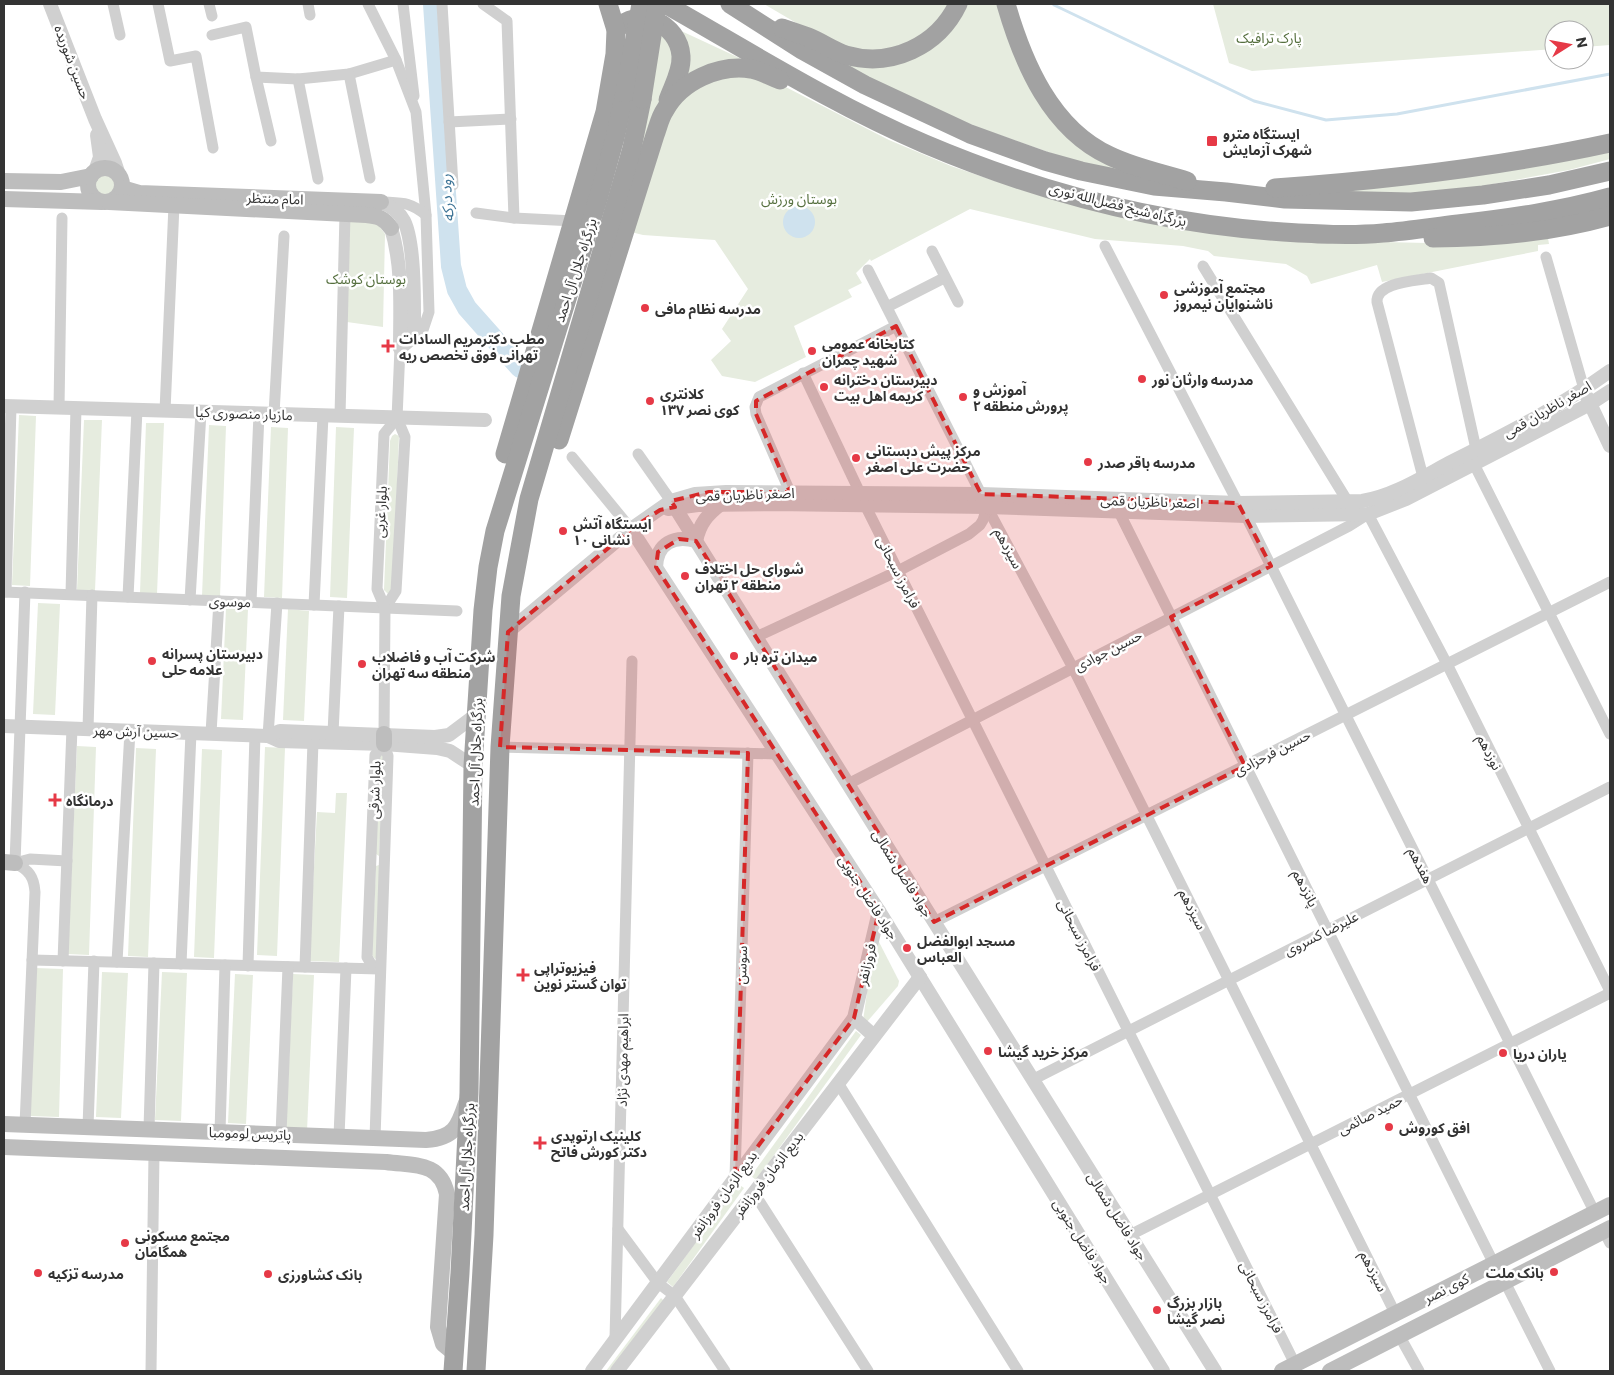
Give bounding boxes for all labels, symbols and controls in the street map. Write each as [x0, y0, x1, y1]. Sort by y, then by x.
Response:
north arrow [1544, 20, 1594, 70]
street label: حسین شوریده [50, 23, 95, 102]
park label: پارک ترافیک [1236, 29, 1302, 48]
text: N [1573, 36, 1592, 49]
place label: ایستگاه مترو شهرک آزمایش [1223, 125, 1312, 159]
marker: ایستگاه مترو شهرک آزمایش [1205, 134, 1219, 148]
water label: رود درکه [435, 173, 458, 222]
street label: بزرگراه شیخ فضل‌الله نوری [1047, 179, 1189, 232]
street label: امام منتظر [245, 188, 304, 210]
park label: بوستان ورزش [761, 190, 837, 208]
street label: بزرگراه جلال آل احمد [550, 216, 601, 324]
park label: بوستان کوشک [326, 270, 406, 288]
place label: مجتمع آموزشی ناشنوایان نیمروز [1173, 279, 1273, 313]
marker: مجتمع آموزشی ناشنوایان نیمروز [1158, 289, 1170, 301]
place label: مدرسه نظام مافی [655, 300, 761, 320]
marker: مدرسه نظام مافی [639, 302, 651, 314]
place label: مطب دكترمريم السادات تهرانی فوق تخصص ریه [399, 330, 545, 364]
place label: کتابخانه عمومی شهید چمران [822, 335, 915, 369]
marker: مطب دكترمريم السادات تهرانی فوق تخصص ریه [381, 339, 395, 353]
marker: کتابخانه عمومی شهید چمران [806, 345, 818, 357]
place label: دبیرستان دخترانه کریمه اهل بیت [834, 371, 938, 405]
place label: مدرسه وارثان نور [1151, 371, 1253, 389]
marker: مدرسه وارثان نور [1136, 373, 1148, 385]
street label: اصغر ناظریان قمی [1500, 377, 1595, 442]
marker: دبیرستان دخترانه کریمه اهل بیت [818, 381, 830, 393]
place label: آموزش و پرورش منطقه ۲ [973, 381, 1069, 415]
place label: کلانتری ۱۳۷ کوی نصر [660, 385, 740, 419]
marker: آموزش و پرورش منطقه ۲ [957, 391, 969, 403]
marker: کلانتری ۱۳۷ کوی نصر [644, 395, 656, 407]
street label: مازیار منصوری کیا [195, 403, 293, 424]
place label: مرکز پیش دبستانی حضرت علی اصغر [865, 442, 981, 476]
marker: مرکز پیش دبستانی حضرت علی اصغر [850, 452, 862, 464]
place label: مدرسه باقر صدر [1097, 454, 1196, 472]
marker: مدرسه باقر صدر [1082, 456, 1094, 468]
street label: اصغر ناظریان قمی [695, 484, 795, 505]
street label: بلوار غربی [370, 485, 391, 538]
street label: اصغر ناظریان قمی [1100, 491, 1200, 512]
place label: ایستگاه آتش نشانی ۱۰ [573, 515, 652, 548]
marker: ایستگاه آتش نشانی ۱۰ [557, 525, 569, 537]
street label: سیزدهم [989, 525, 1027, 573]
street label: فرامرز سبحانی [873, 533, 924, 611]
place label: شورای حل اختلاف منطقه ۲ تهران [695, 560, 804, 594]
marker: شورای حل اختلاف منطقه ۲ تهران [679, 570, 691, 582]
street label: موسوی [209, 592, 251, 611]
street label: حسین جوادی [1071, 626, 1145, 675]
place label: دبیرستان پسرانه علامه حلی [162, 645, 263, 678]
place label: شرکت آب و فاضلاب منطقه سه تهران [372, 648, 496, 682]
place label: میدان تره بار [743, 648, 817, 666]
marker: میدان تره بار [728, 650, 740, 662]
marker: دبیرستان پسرانه علامه حلی [146, 655, 158, 667]
marker: شرکت آب و فاضلاب منطقه سه تهران [356, 658, 368, 670]
street label: بزرگراه جلال آل احمد [465, 697, 486, 807]
street label: حسین آرش مهر [92, 721, 179, 742]
street label: حسین فرحزادی [1231, 725, 1314, 779]
street label: نوزدهم [1471, 731, 1506, 774]
street label: بلوار شرقی [364, 760, 385, 820]
place label: درمانگاه [66, 792, 114, 810]
marker: درمانگاه [48, 793, 62, 807]
street label: جواد فاضل شمالی [868, 826, 937, 921]
street label: هفدهم [1402, 844, 1437, 887]
street label: جواد فاضل جنوبی [835, 852, 903, 943]
street label: پانزدهم [1287, 866, 1323, 911]
street label: سیزدهم [1173, 886, 1211, 934]
street label: فرامرز سبحانی [1054, 896, 1105, 974]
street label: علیرضا کسروی [1281, 907, 1361, 960]
place label: مسجد ابوالفضل العباس [917, 932, 1015, 965]
street label: فروزانفر [853, 941, 880, 988]
marker: مسجد ابوالفضل العباس [901, 942, 913, 954]
street label: سوسن [732, 945, 751, 985]
place label: فیزیوتراپی توان گستر نوین [534, 959, 627, 993]
marker: فیزیوتراپی توان گستر نوین [516, 968, 530, 982]
street label: ابراهیم مهدی نژاد [613, 1013, 634, 1107]
place label: مرکز خرید گیشا [998, 1043, 1088, 1061]
marker: مرکز خرید گیشا [982, 1045, 994, 1057]
place label: یاران دریا [1513, 1045, 1567, 1063]
marker: یاران دریا [1497, 1047, 1509, 1059]
street label: حمید صائمی [1335, 1090, 1406, 1138]
street label: بزرگراه جلال آل احمد [455, 1102, 478, 1212]
place label: افق کوروش [1399, 1119, 1470, 1137]
marker: افق کوروش [1383, 1121, 1395, 1133]
street label: پاتریس لومومبا [208, 1123, 292, 1145]
place label: کلینیک ارتوپدی دکتر کورش فاتح [551, 1127, 647, 1162]
street label: بدیع‌ الزمان فروزانفر [729, 1128, 809, 1223]
marker: کلینیک ارتوپدی دکتر کورش فاتح [533, 1136, 547, 1150]
street label: بدیع الزمان فروزانفر [685, 1147, 763, 1243]
street label: جواد فاضل شمالی [1083, 1169, 1152, 1264]
street label: جواد فاضل جنوبی [1049, 1195, 1116, 1287]
place label: مجتمع مسکونی همگامان [135, 1227, 230, 1260]
marker: مجتمع مسکونی همگامان [119, 1237, 131, 1249]
street label: سیزدهم [1354, 1248, 1392, 1296]
street label: فرامرز سبحانی [1236, 1258, 1287, 1336]
place label: بانک ملت [1486, 1264, 1544, 1281]
place label: مدرسه تزکیه [48, 1265, 124, 1283]
place label: بانک کشاورزی [278, 1266, 362, 1284]
marker: بانک ملت [1548, 1266, 1560, 1278]
marker: مدرسه تزکیه [32, 1267, 44, 1279]
marker: بانک کشاورزی [262, 1268, 274, 1280]
street label: کوی نصر [1420, 1269, 1472, 1308]
place label: بازار بزرگ نصر گیشا [1167, 1294, 1225, 1328]
marker: بازار بزرگ نصر گیشا [1151, 1304, 1163, 1316]

